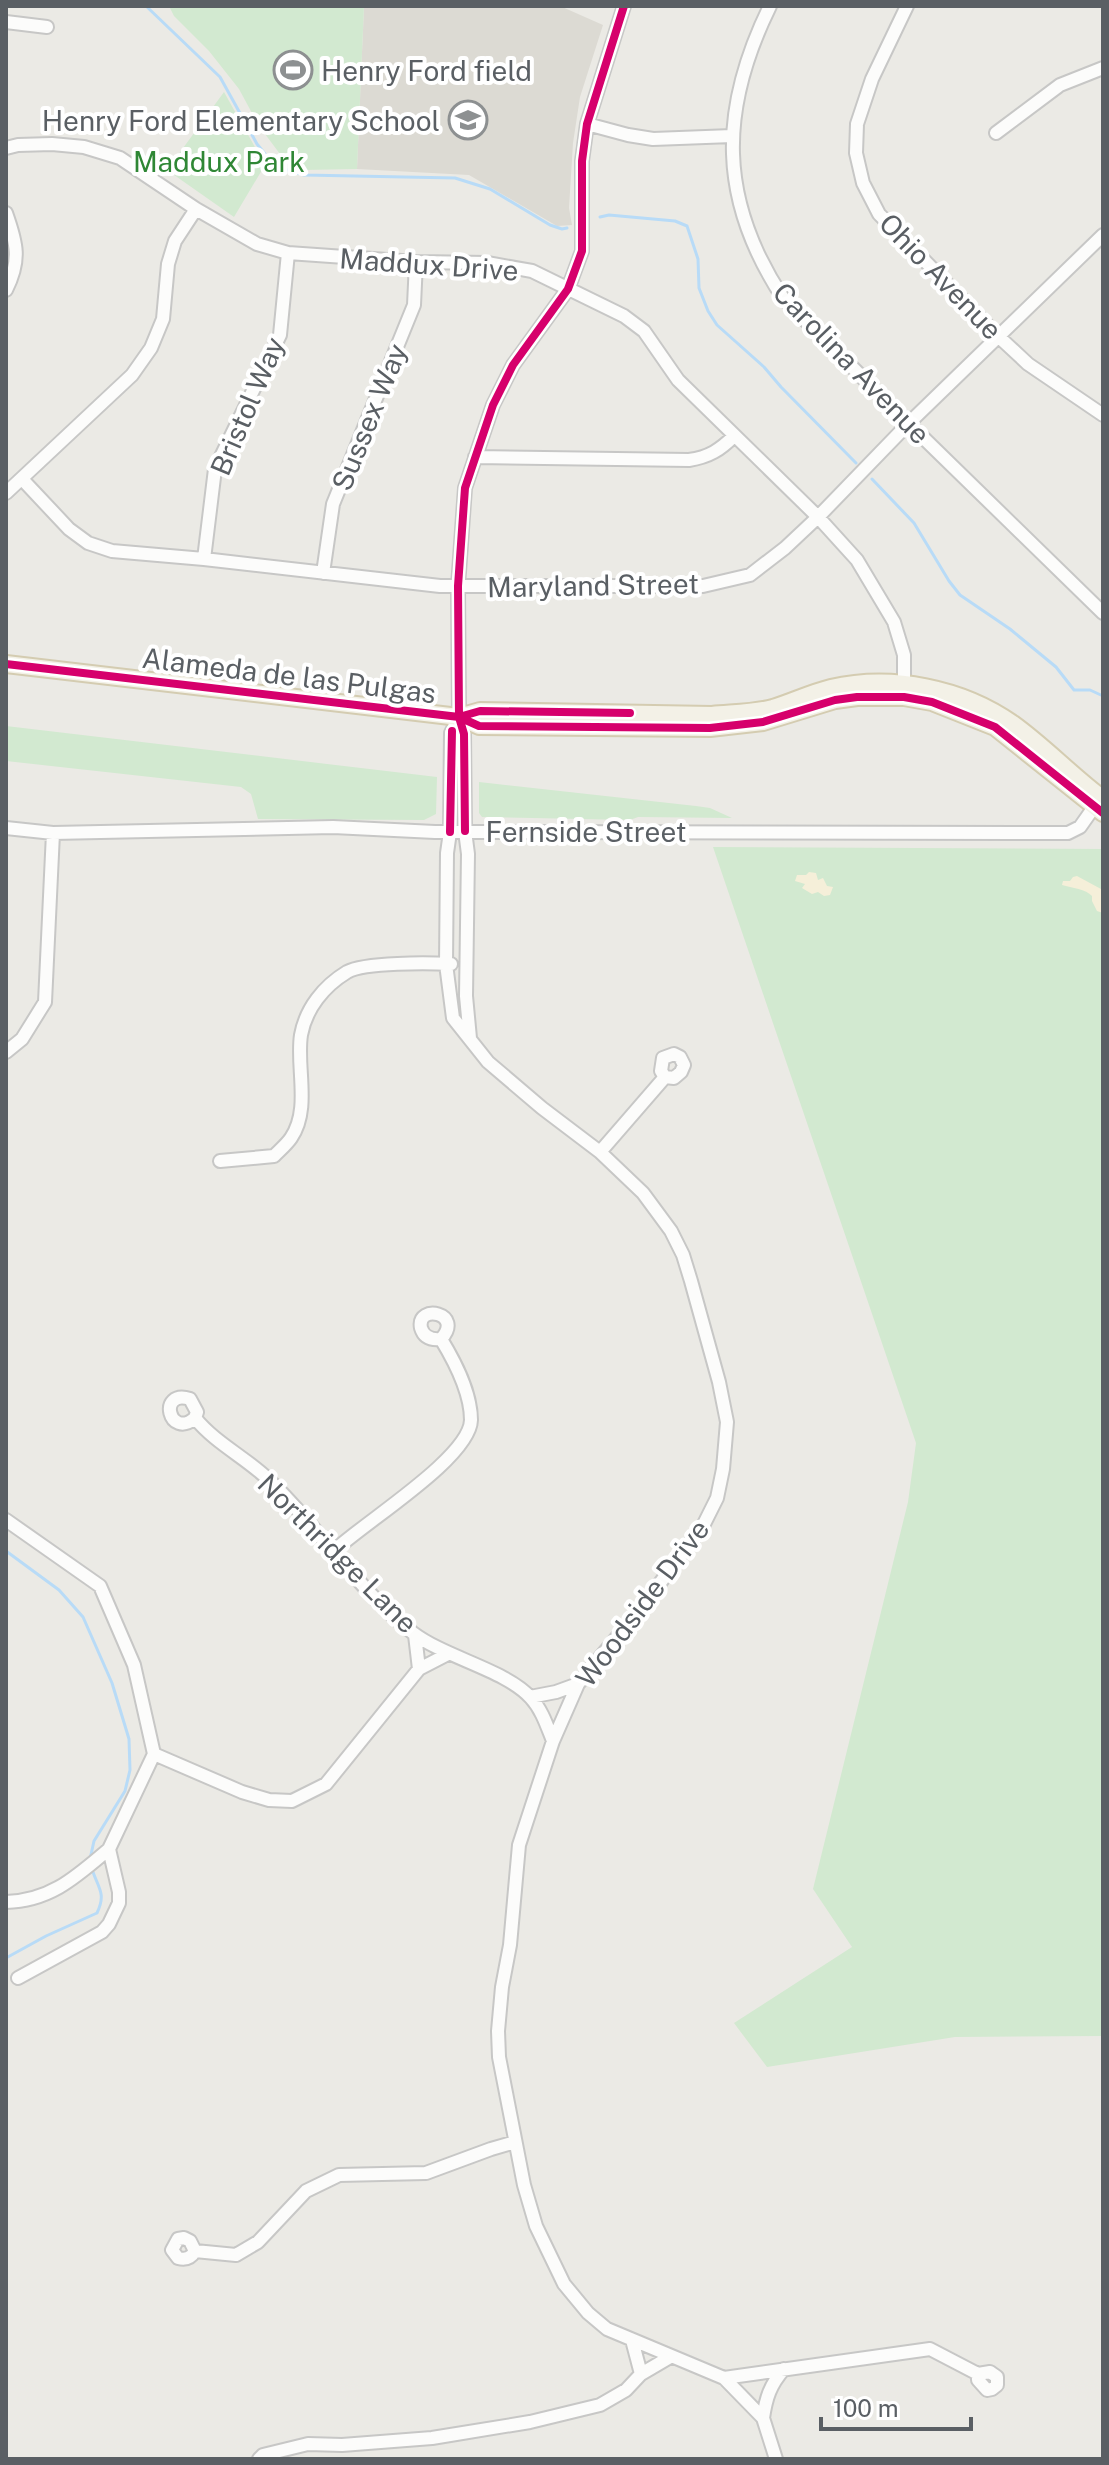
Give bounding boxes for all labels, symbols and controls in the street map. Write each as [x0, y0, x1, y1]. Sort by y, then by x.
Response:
sports icon: Henry Ford field [272, 49, 314, 91]
place label: Henry Ford field [321, 54, 532, 87]
school or university icon: Henry Ford Elementary School [447, 99, 489, 141]
place label: Henry Ford Elementary School [42, 104, 440, 137]
park label: Maddux Park [133, 145, 305, 178]
street label: Ohio Avenue [873, 206, 1009, 346]
street label: Maddux Drive [338, 241, 520, 287]
street label: Carolina Avenue [767, 276, 937, 450]
street label: Bristol Way [203, 332, 291, 480]
street label: Sussex Way [325, 339, 413, 495]
street label: Maryland Street [487, 567, 699, 603]
street label: Alameda de las Pulgas [140, 641, 438, 709]
street label: Fernside Street [485, 815, 687, 848]
street label: Northridge Lane [252, 1467, 424, 1639]
street label: Woodside Drive [568, 1513, 716, 1693]
scale bar [821, 2381, 971, 2431]
text: 100 m [833, 2394, 899, 2422]

